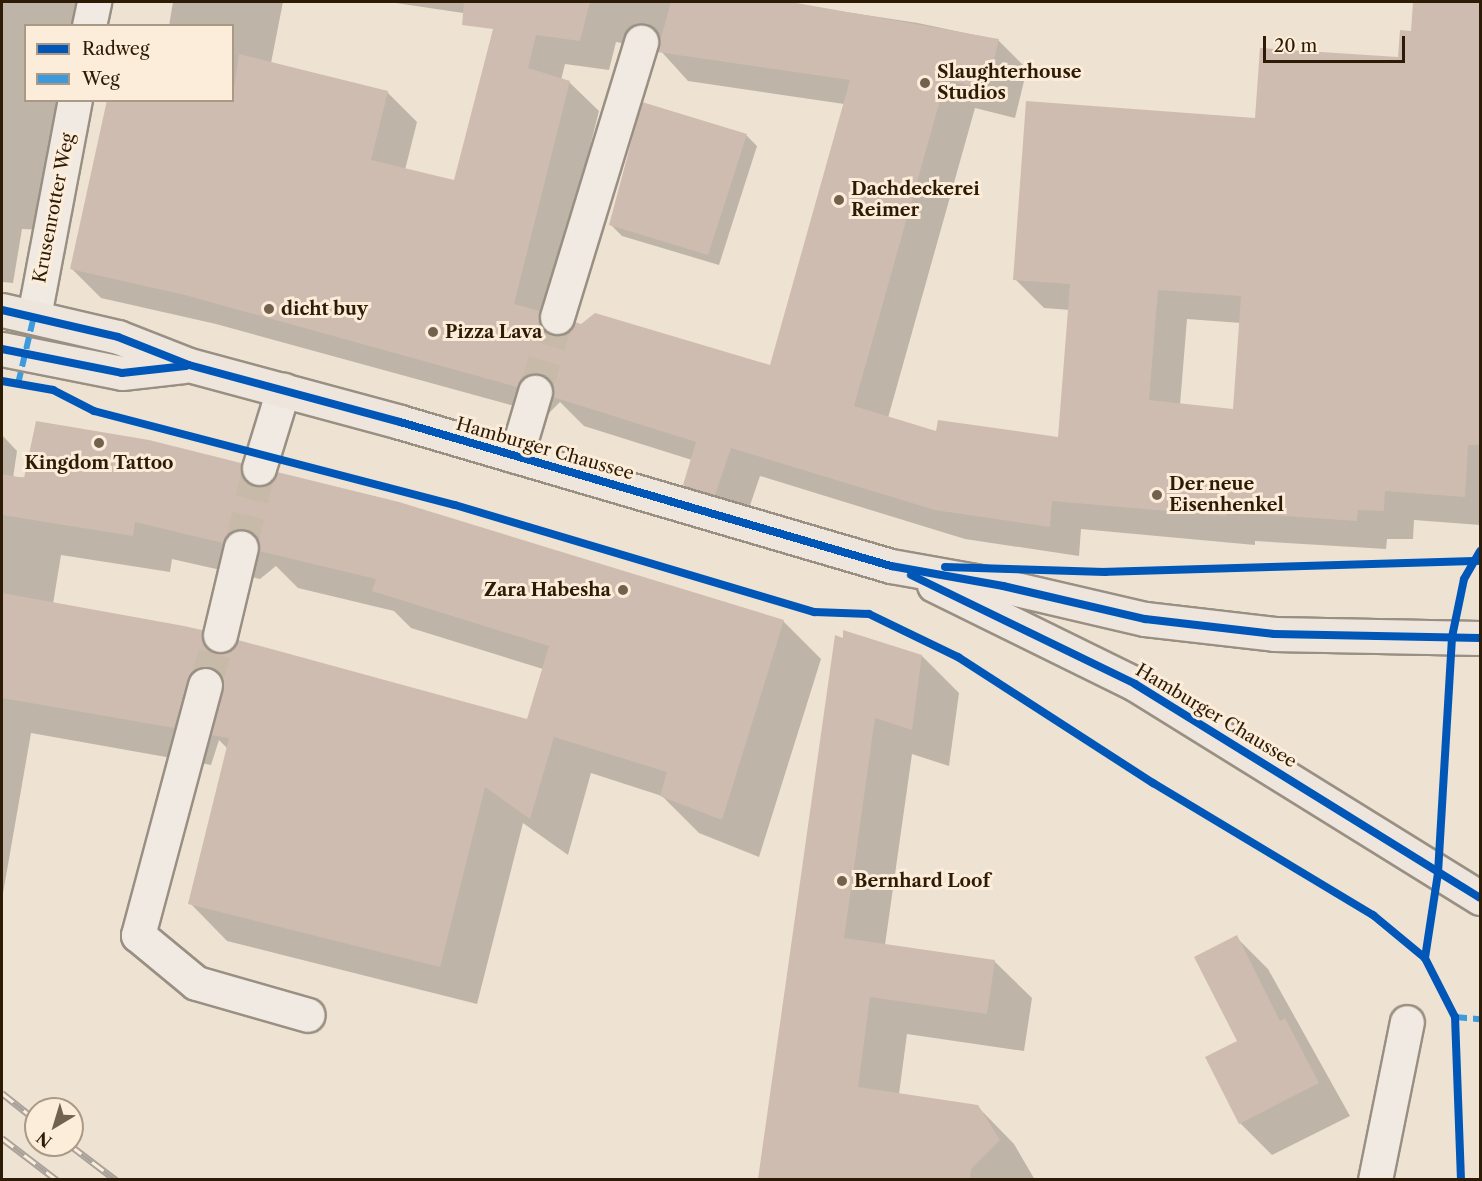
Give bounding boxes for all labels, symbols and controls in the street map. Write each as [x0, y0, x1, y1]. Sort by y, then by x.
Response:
legend [24, 24, 234, 102]
scale bar [1266, 24, 1408, 62]
text: 20 m [1274, 35, 1317, 57]
text: Radweg [82, 38, 149, 60]
place label: Slaughterhouse Studios [937, 62, 1082, 104]
text: Weg [82, 68, 120, 90]
marker: Slaughterhouse Studios [918, 76, 932, 90]
street label: Krusenrotter Weg [29, 131, 79, 285]
place label: Dachdeckerei Reimer [851, 179, 980, 222]
marker: Dachdeckerei Reimer [832, 193, 846, 207]
place label: dicht buy [281, 298, 368, 320]
marker: dicht buy [262, 302, 276, 316]
place label: Pizza Lava [445, 321, 543, 343]
marker: Pizza Lava [426, 325, 440, 339]
street label: Hamburger Chaussee [453, 413, 637, 485]
marker: Kingdom Tattoo [92, 436, 106, 450]
place label: Kingdom Tattoo [24, 452, 174, 474]
place label: Der neue Eisenhenkel [1169, 474, 1284, 516]
marker: Der neue Eisenhenkel [1150, 488, 1164, 502]
place label: Zara Habesha [484, 579, 611, 601]
marker: Zara Habesha [616, 583, 630, 597]
street label: Hamburger Chaussee [1131, 659, 1301, 773]
place label: Bernhard Loof [854, 870, 990, 892]
marker: Bernhard Loof [835, 874, 849, 888]
north arrow [24, 1097, 84, 1157]
text: N [33, 1127, 56, 1152]

